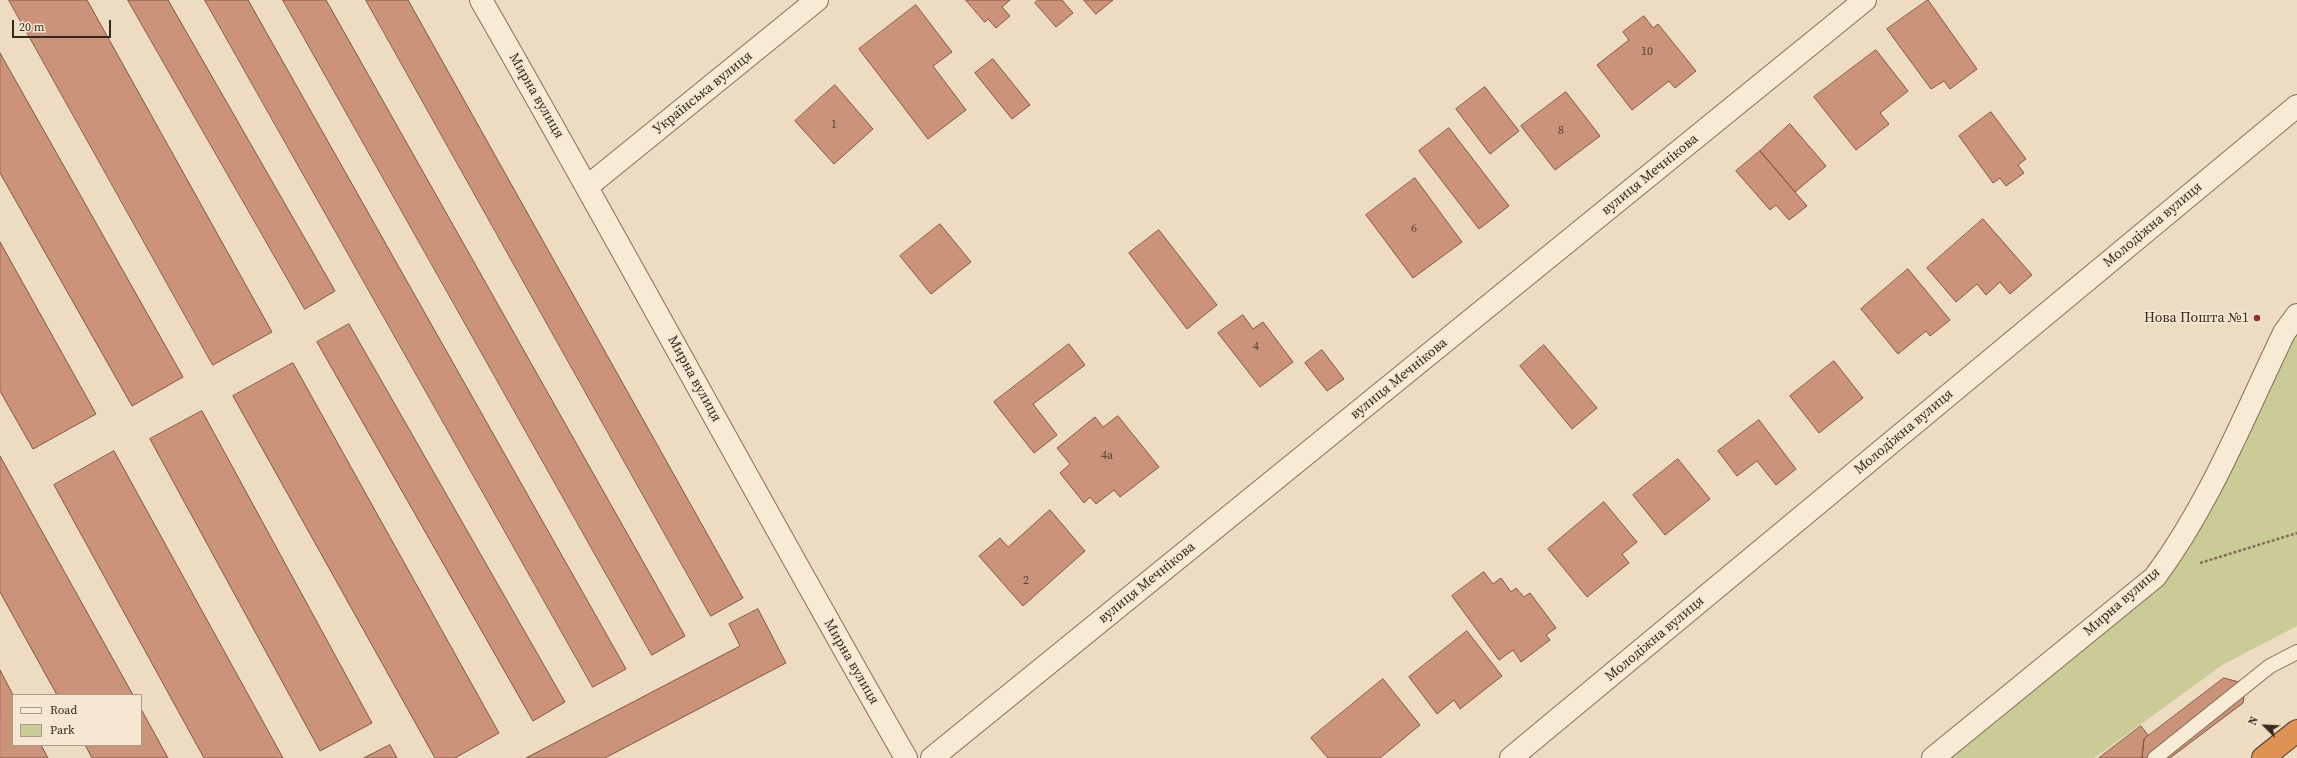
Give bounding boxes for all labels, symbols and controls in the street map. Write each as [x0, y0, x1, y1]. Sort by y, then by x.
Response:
scale bar [14, 12, 113, 38]
text: 20 m [19, 19, 45, 35]
house number: 10 [1641, 45, 1653, 59]
street label: Українська вулиця [650, 48, 756, 138]
street label: Мирна вулиця [505, 50, 567, 142]
house number: 1 [831, 118, 837, 132]
house number: 8 [1558, 124, 1564, 138]
street label: вулиця Мечнікова [1598, 131, 1702, 219]
street label: Молодіжна вулиця [2100, 179, 2206, 271]
house number: 6 [1411, 222, 1417, 236]
place label: Нова Пошта №1 [2144, 310, 2249, 326]
marker: Нова Пошта №1 [2252, 313, 2262, 323]
street label: Мирна вулиця [663, 333, 725, 425]
street label: вулиця Мечнікова [1347, 335, 1451, 423]
house number: 4 [1253, 340, 1259, 354]
street label: Молодіжна вулиця [1851, 386, 1957, 478]
house number: 4а [1101, 449, 1113, 463]
street label: вулиця Мечнікова [1095, 539, 1199, 627]
street label: Мирна вулиця [2080, 564, 2164, 640]
house number: 2 [1023, 574, 1029, 588]
street label: Молодіжна вулиця [1602, 593, 1708, 685]
street label: Мирна вулиця [820, 616, 882, 708]
legend [12, 694, 142, 746]
text: Road [50, 702, 77, 718]
north arrow [2245, 706, 2285, 746]
text: N [2245, 714, 2262, 728]
text: Park [50, 722, 75, 738]

